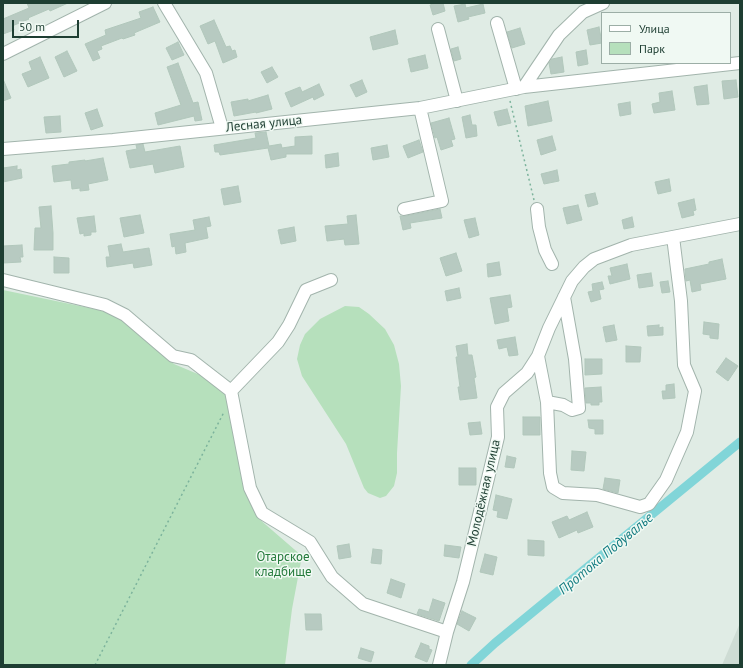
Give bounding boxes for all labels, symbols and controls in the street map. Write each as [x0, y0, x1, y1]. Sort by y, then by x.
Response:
scale bar [14, 12, 81, 38]
legend [601, 12, 731, 64]
text: 50 m [19, 19, 45, 34]
text: Улица [639, 21, 670, 36]
text: Парк [639, 41, 665, 56]
street label: Лесная улица [225, 112, 303, 136]
street label: Молодёжная улица [464, 438, 504, 548]
water label: Протока Подувалье [555, 510, 657, 598]
park label: Отарское кладбище [254, 549, 312, 580]

